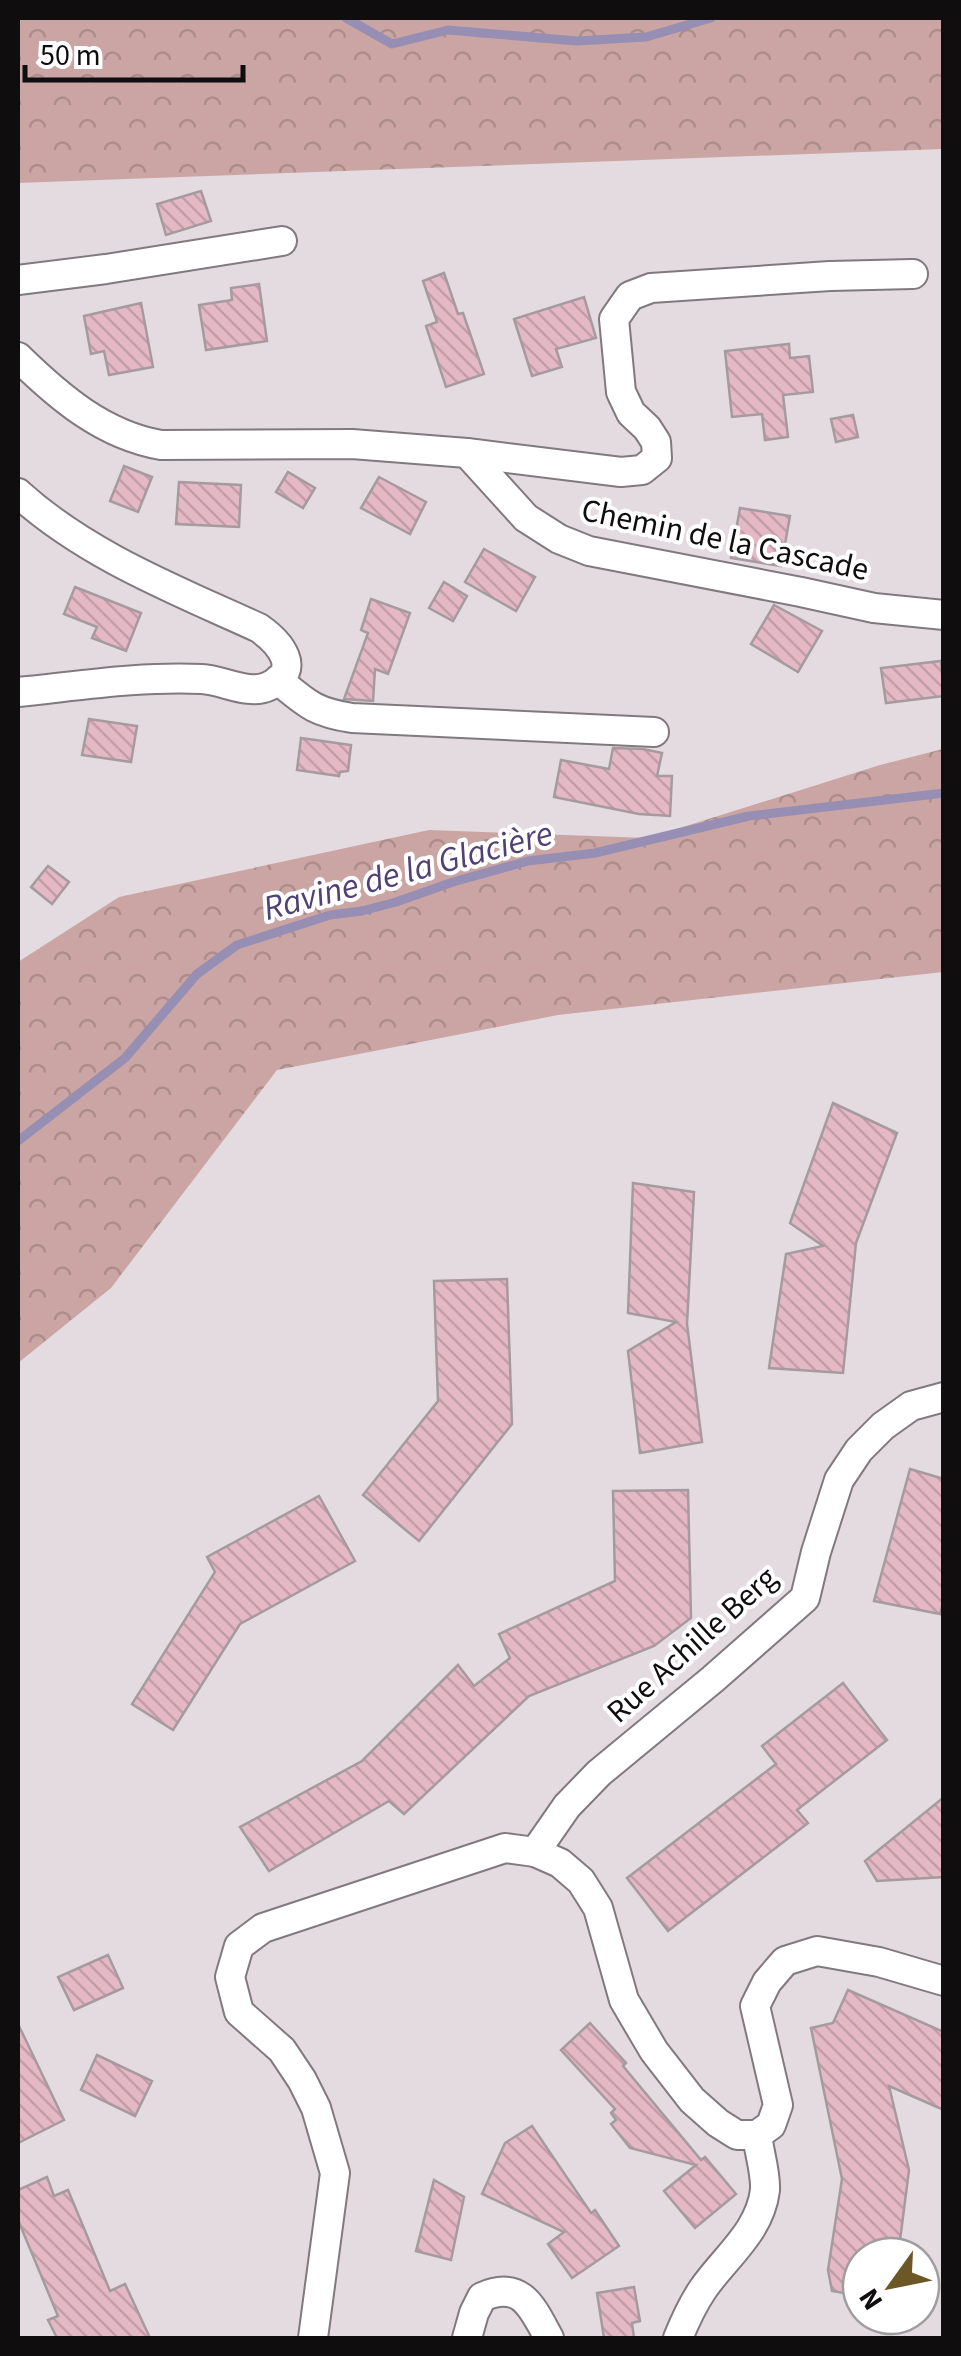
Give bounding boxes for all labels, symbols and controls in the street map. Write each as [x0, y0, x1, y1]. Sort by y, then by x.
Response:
scale bar [25, 20, 242, 82]
text: 50 m [40, 34, 101, 77]
street label: Chemin de la Cascade [577, 487, 873, 593]
water label: Ravine de la Glacière [258, 808, 558, 934]
street label: Rue Achille Berg [597, 1556, 787, 1734]
north arrow [841, 2236, 941, 2336]
text: N [849, 2280, 893, 2318]

